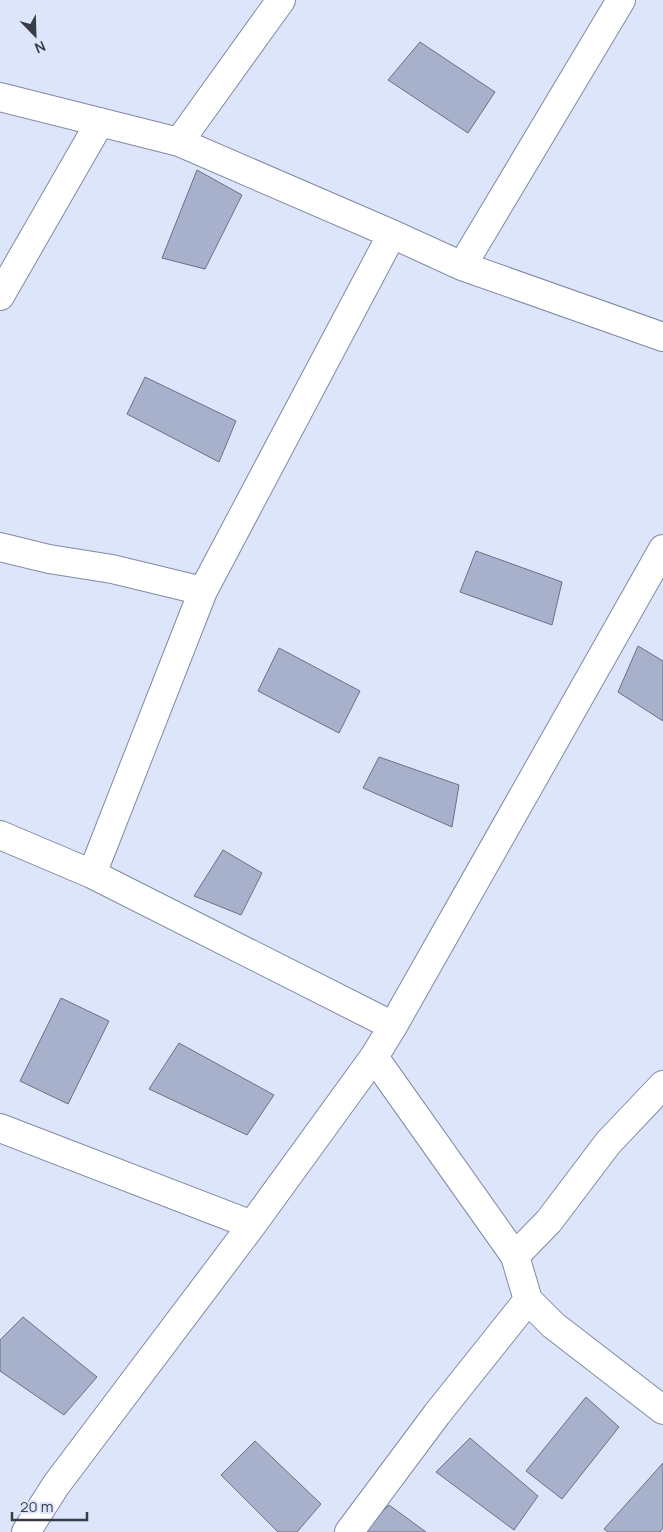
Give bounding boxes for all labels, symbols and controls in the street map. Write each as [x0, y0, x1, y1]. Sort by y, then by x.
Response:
north arrow [10, 10, 60, 60]
text: N [32, 37, 49, 58]
scale bar [12, 1490, 88, 1522]
text: 20 m [20, 1496, 53, 1517]

